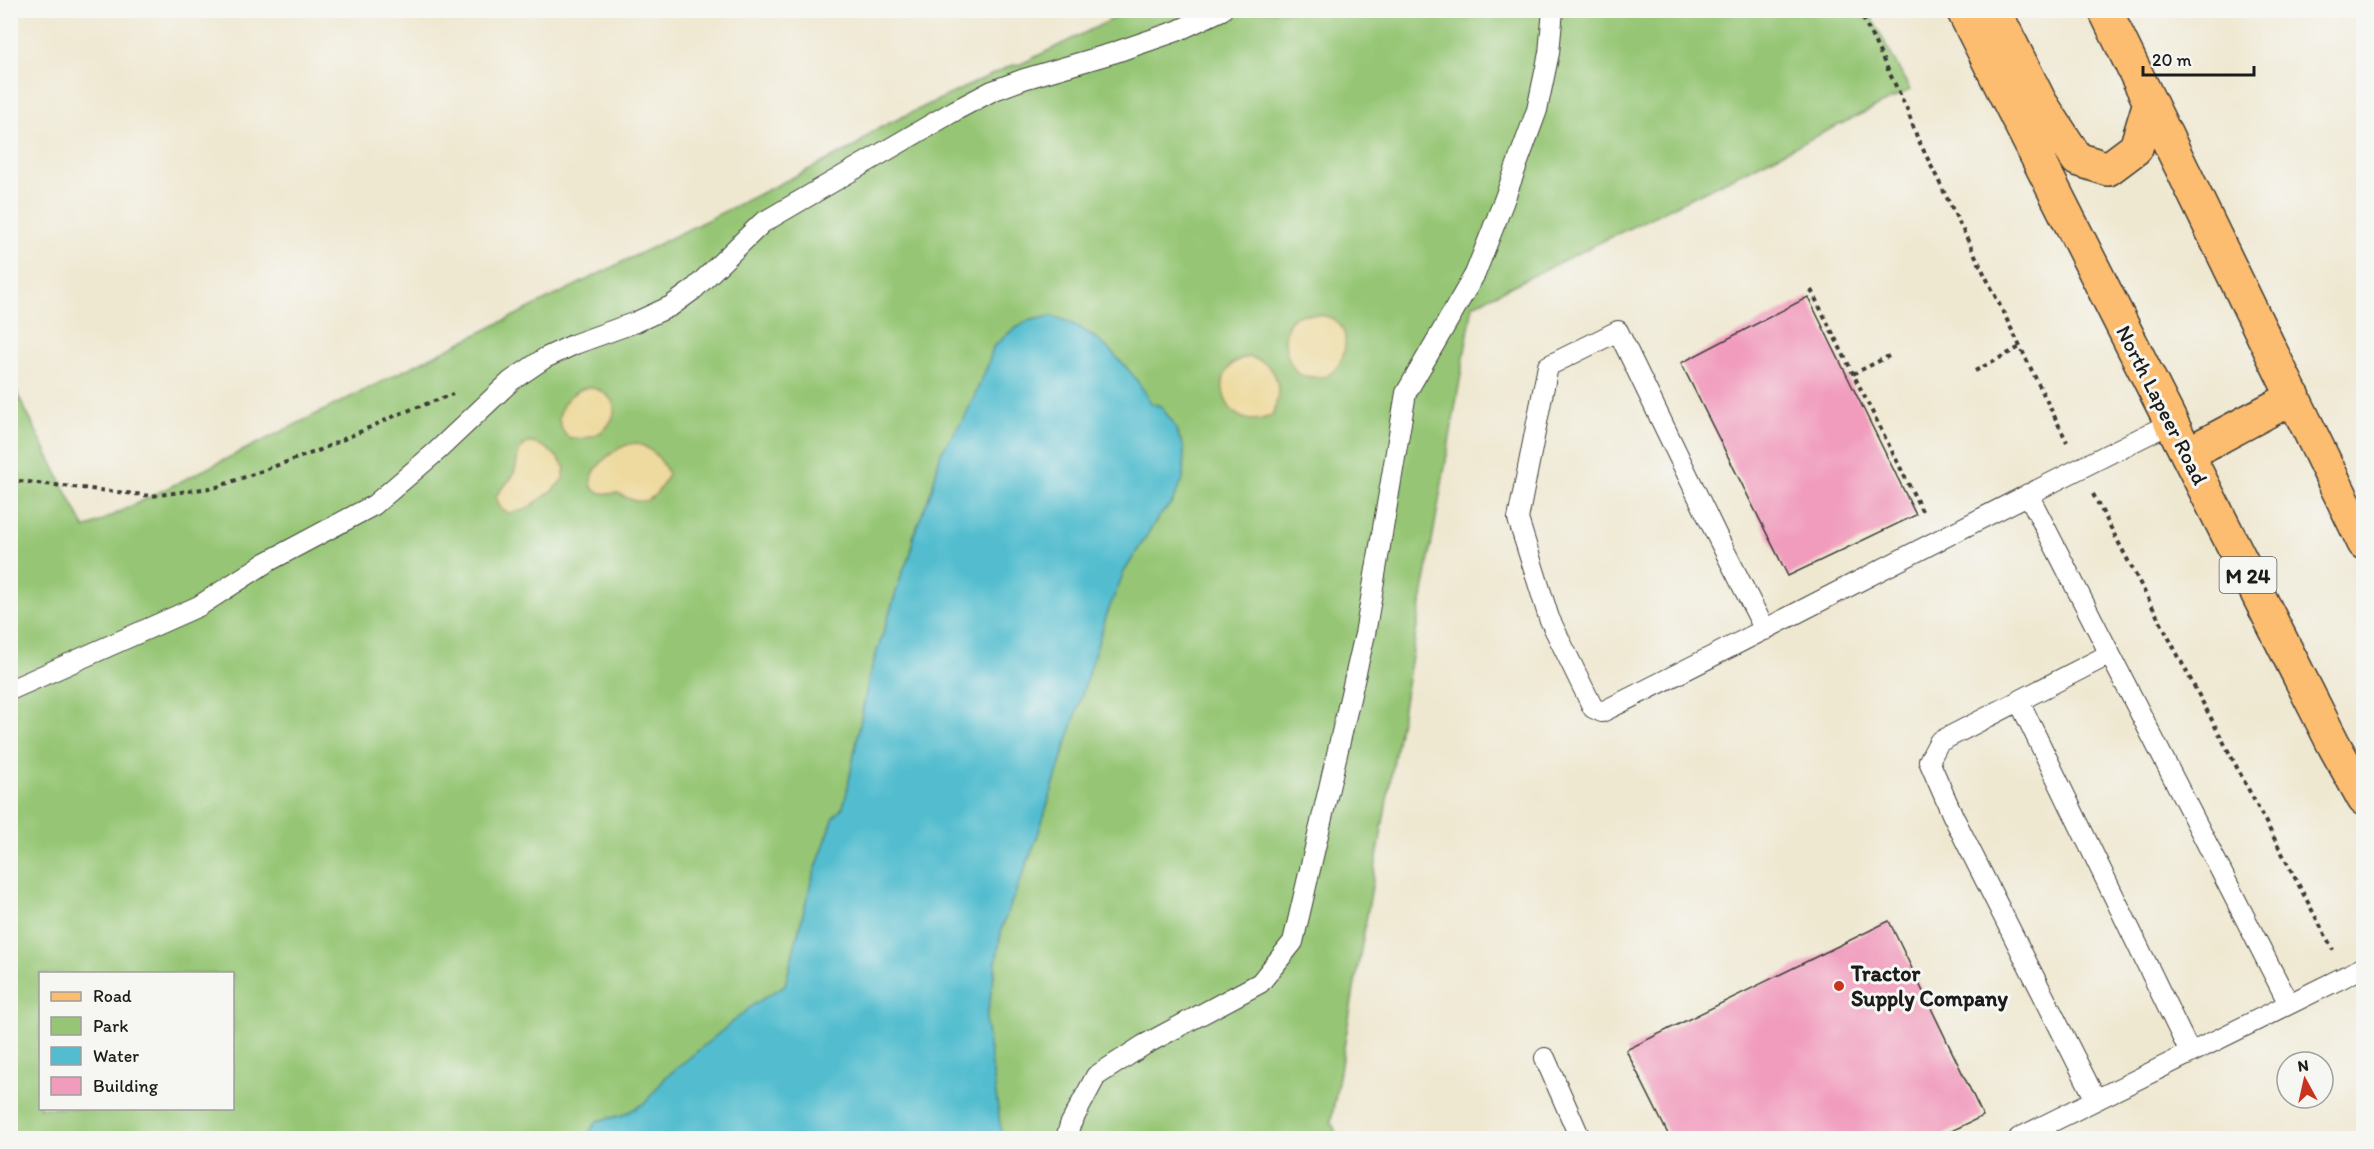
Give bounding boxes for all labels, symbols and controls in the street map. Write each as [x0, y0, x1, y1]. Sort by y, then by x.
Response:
scale bar [2143, 39, 2254, 77]
text: 20 m [2152, 49, 2192, 71]
street label: North Lapeer Road [2110, 321, 2214, 489]
road number: M 24 [2220, 557, 2276, 593]
place label: Tractor Supply Company [1850, 960, 2009, 1012]
legend [39, 972, 234, 1110]
marker: Tractor Supply Company [1832, 979, 1846, 993]
text: Road [93, 985, 132, 1007]
text: Park [93, 1015, 128, 1037]
text: Water [93, 1045, 139, 1067]
north arrow [2275, 1050, 2335, 1110]
text: N [2296, 1055, 2310, 1076]
text: Building [93, 1075, 159, 1097]

